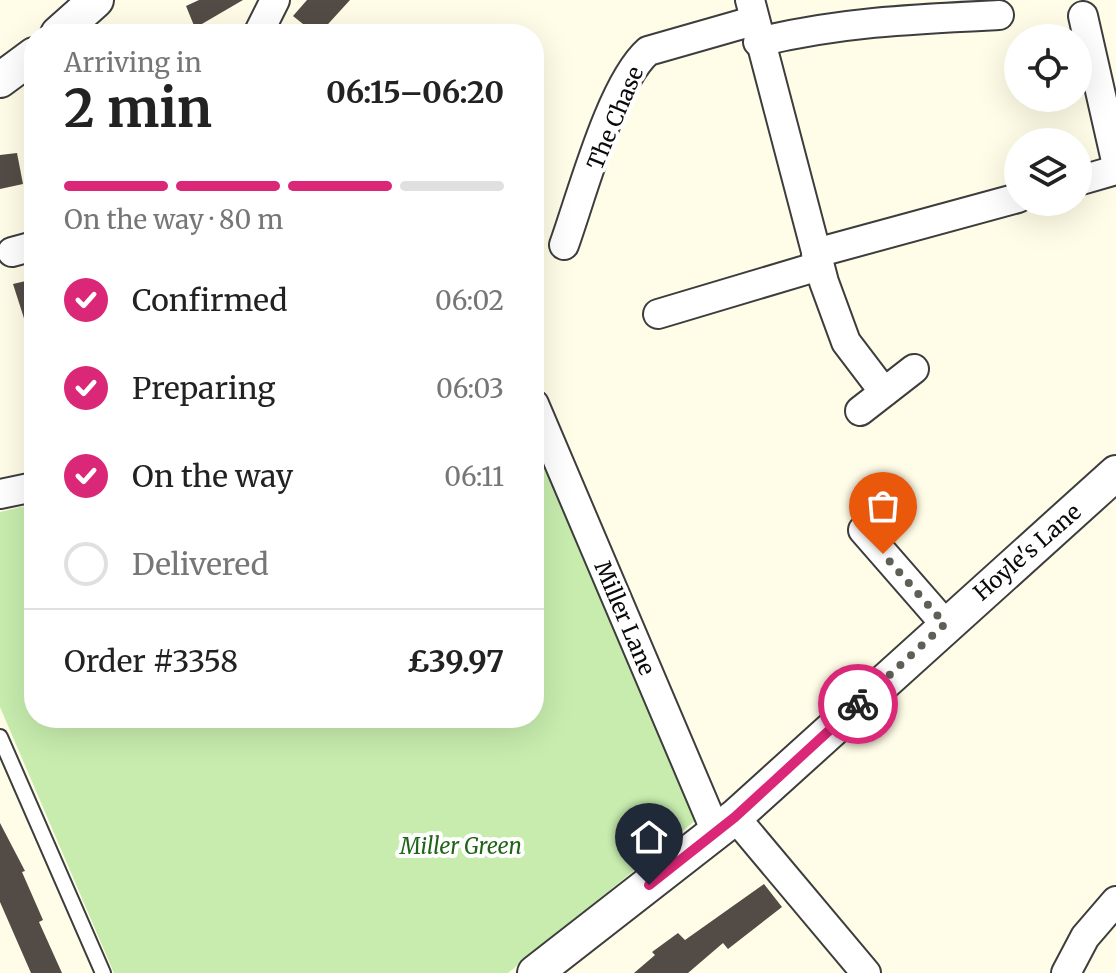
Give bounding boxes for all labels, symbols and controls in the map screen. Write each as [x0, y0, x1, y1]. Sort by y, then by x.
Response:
map controls [1004, 24, 1092, 216]
button: locate [1004, 24, 1092, 112]
text: Arriving in [64, 46, 202, 79]
street label: The Chase [581, 62, 649, 174]
text: 06:15–06:20 [326, 73, 504, 111]
text: 2 min [64, 76, 212, 141]
button: layers [1004, 128, 1092, 216]
text: On the way · 80 m [64, 203, 283, 236]
icon: check [64, 278, 108, 322]
text: Confirmed [132, 281, 287, 319]
text: 06:02 [435, 284, 504, 317]
icon: check [64, 366, 108, 410]
text: Preparing [132, 369, 275, 407]
text: 06:03 [436, 372, 504, 405]
icon: check [64, 454, 108, 498]
text: On the way [132, 457, 293, 495]
text: 06:11 [444, 460, 504, 493]
pin [849, 472, 917, 554]
icon: bag [861, 484, 905, 528]
street label: Hoyle's Lane [967, 498, 1087, 606]
text: Delivered [132, 545, 269, 583]
street label: Miller Lane [588, 557, 662, 679]
text: Order #3358 [64, 642, 238, 680]
text: £39.97 [407, 642, 504, 680]
courier [818, 664, 898, 744]
icon: bike [836, 682, 880, 726]
pin [615, 803, 683, 885]
icon: home [627, 815, 671, 859]
park label: Miller Green [399, 832, 522, 860]

